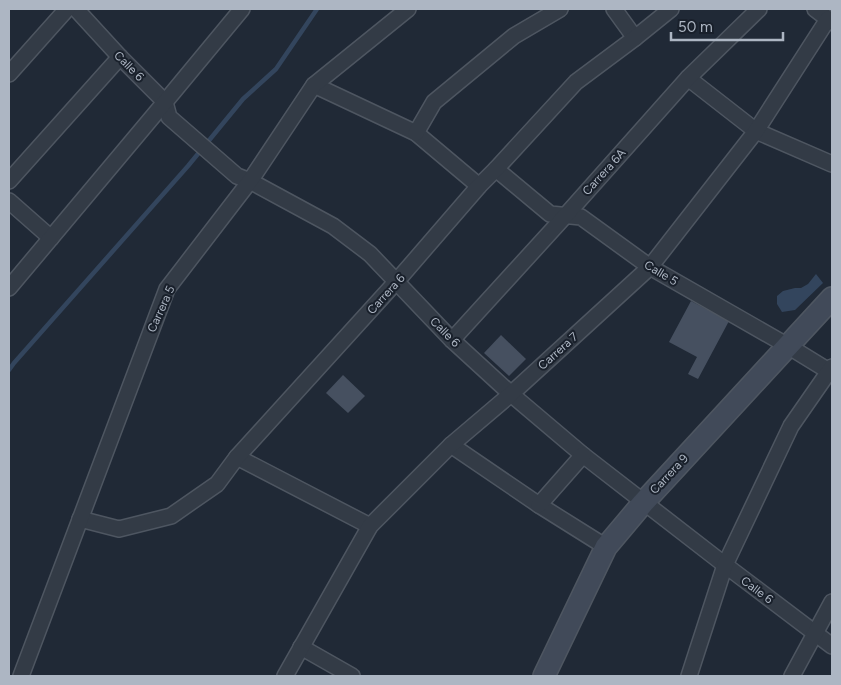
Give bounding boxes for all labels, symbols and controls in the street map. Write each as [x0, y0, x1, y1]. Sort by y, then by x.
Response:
scale bar [671, 10, 784, 42]
text: 50 m [678, 18, 713, 36]
street label: Calle 6 [111, 48, 147, 84]
street label: Carrera 6A [580, 146, 628, 198]
street label: Calle 5 [642, 258, 680, 288]
street label: Carrera 6 [364, 271, 408, 317]
street label: Carrera 5 [145, 283, 177, 334]
street label: Calle 6 [427, 314, 463, 350]
street label: Carrera 7 [535, 329, 581, 373]
street label: Carrera 9 [647, 451, 691, 497]
street label: Calle 6 [738, 573, 776, 607]

